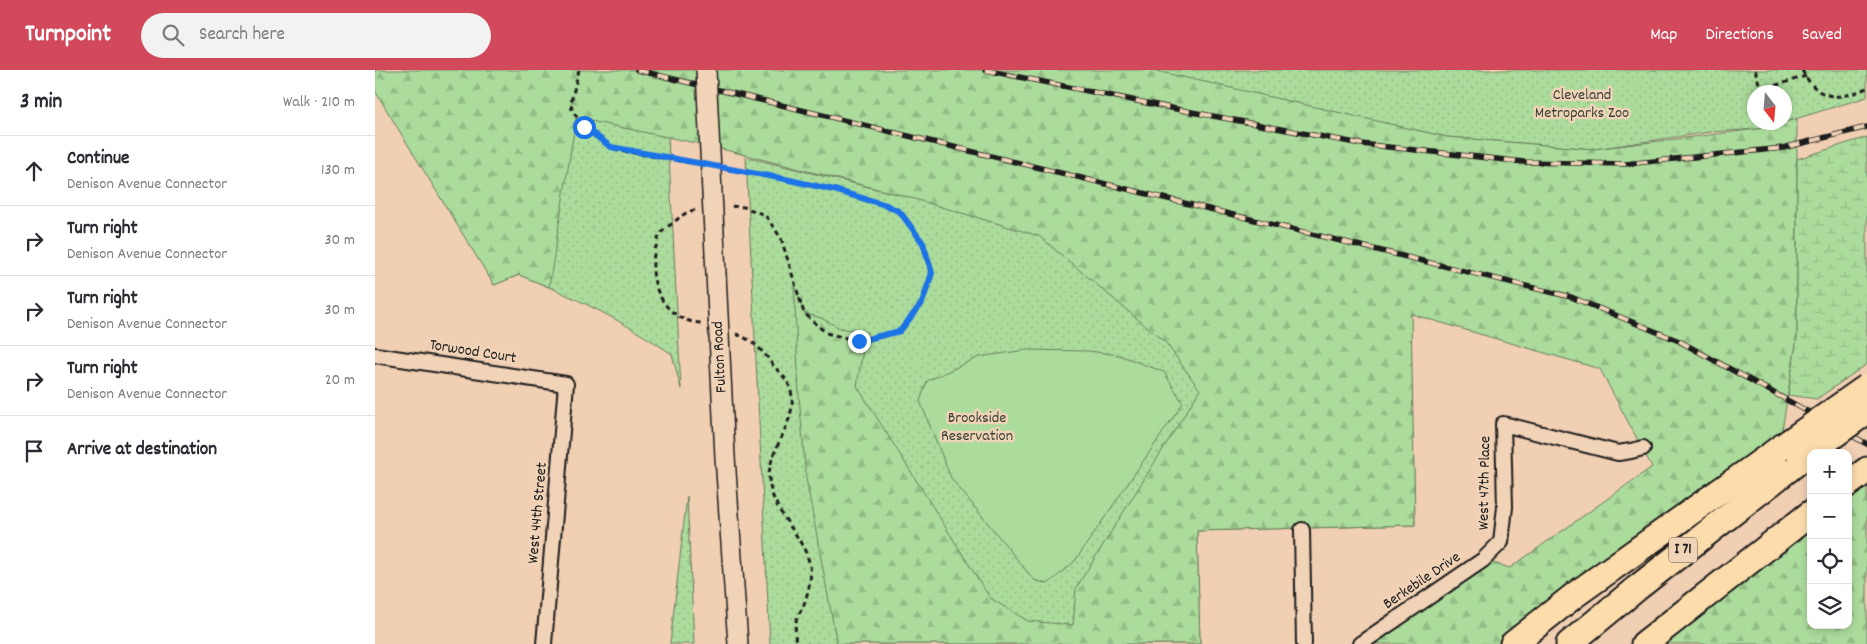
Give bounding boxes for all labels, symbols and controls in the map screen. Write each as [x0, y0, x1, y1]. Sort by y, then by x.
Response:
search box [141, 13, 491, 58]
text: Turnpoint [25, 18, 111, 52]
icon: search [159, 21, 187, 49]
text: Search here [199, 22, 285, 49]
text: Map [1650, 23, 1677, 48]
text: Directions [1705, 23, 1774, 48]
text: Saved [1802, 23, 1842, 48]
park label: Cleveland Metroparks Zoo [1535, 84, 1629, 125]
north arrow [1747, 85, 1792, 130]
text: 3 min [20, 88, 62, 118]
text: Walk · 210 m [283, 91, 355, 114]
route start [573, 116, 596, 139]
text: Continue [67, 146, 129, 173]
icon: ahead [20, 157, 48, 185]
text: 130 m [321, 159, 355, 182]
text: Denison Avenue Connector [67, 173, 227, 196]
text: Turn right [67, 216, 138, 243]
icon: right [20, 227, 48, 255]
text: 30 m [325, 229, 355, 252]
text: Denison Avenue Connector [67, 243, 227, 266]
text: Turn right [67, 286, 138, 313]
icon: right [20, 297, 48, 325]
text: 30 m [325, 299, 355, 322]
text: Denison Avenue Connector [67, 313, 227, 336]
street label: Fulton Road [707, 321, 733, 393]
route end [848, 330, 871, 353]
street label: Torwood Court [428, 334, 518, 370]
text: Turn right [67, 356, 138, 383]
icon: right [20, 367, 48, 395]
text: 20 m [325, 369, 355, 392]
text: Denison Avenue Connector [67, 383, 227, 406]
park label: Brookside Reservation [941, 407, 1013, 448]
street label: West 47th Place [1473, 436, 1497, 530]
icon: arrive [20, 437, 48, 465]
text: Arrive at destination [67, 437, 217, 464]
map controls [1807, 449, 1852, 629]
button: + [1807, 449, 1852, 494]
street label: West 44th Street [522, 461, 554, 565]
button: − [1807, 494, 1852, 539]
road number: I 71 [1669, 538, 1697, 562]
button: locate [1807, 539, 1852, 584]
street label: Berkebile Drive [1379, 546, 1465, 616]
button: layers [1807, 584, 1852, 629]

